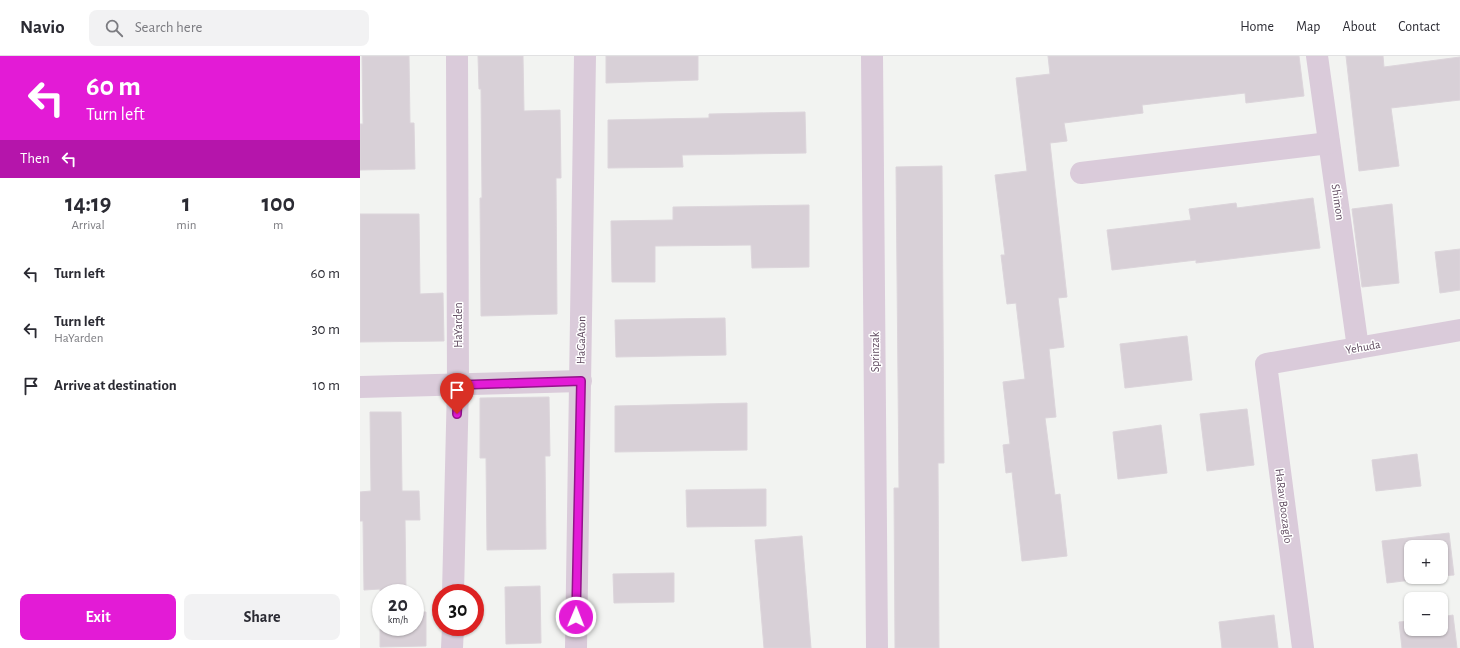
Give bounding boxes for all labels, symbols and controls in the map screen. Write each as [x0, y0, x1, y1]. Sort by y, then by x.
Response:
search box [89, 10, 369, 46]
icon: search [103, 17, 125, 39]
text: Navio [20, 18, 65, 37]
text: Search here [135, 20, 203, 35]
text: Home [1240, 20, 1274, 34]
text: Map [1296, 20, 1320, 34]
text: About [1342, 20, 1376, 34]
text: Contact [1398, 20, 1440, 34]
icon: left [20, 72, 72, 124]
text: 60 m [86, 73, 141, 101]
text: Turn left [86, 106, 145, 124]
icon: left [58, 148, 80, 170]
text: Then [20, 151, 50, 166]
street label: Shimon [1330, 183, 1346, 221]
text: 14:19 [65, 192, 111, 216]
text: 1 [182, 192, 191, 216]
text: 100 [261, 192, 295, 216]
text: Arrival [71, 219, 105, 232]
text: min [176, 219, 197, 232]
text: m [273, 219, 283, 232]
icon: left [20, 263, 42, 285]
text: Turn left [54, 266, 105, 281]
text: 60 m [311, 266, 340, 281]
street label: HaYarden [452, 302, 464, 348]
text: Turn left [54, 314, 105, 329]
street label: HaGaAton [575, 316, 587, 364]
icon: left [20, 319, 42, 341]
text: 30 m [311, 322, 340, 337]
street label: Sprinzak [869, 331, 881, 372]
text: HaYarden [54, 332, 103, 345]
street label: Yehuda [1345, 338, 1382, 356]
pin [440, 373, 474, 414]
icon: arrive [20, 375, 42, 397]
text: Arrive at destination [54, 378, 177, 393]
text: 10 m [312, 378, 340, 393]
icon: arrive [446, 379, 468, 401]
street label: HaRav Boozaglo [1273, 468, 1295, 544]
map controls [1404, 540, 1448, 636]
button: + [1404, 540, 1448, 584]
speed limit sign: 30 [432, 584, 484, 636]
button: − [1404, 592, 1448, 636]
button: Exit [20, 594, 176, 640]
button: Share [184, 594, 340, 640]
text: 20 [388, 595, 408, 615]
position arrow [555, 596, 597, 638]
text: km/h [388, 615, 408, 625]

